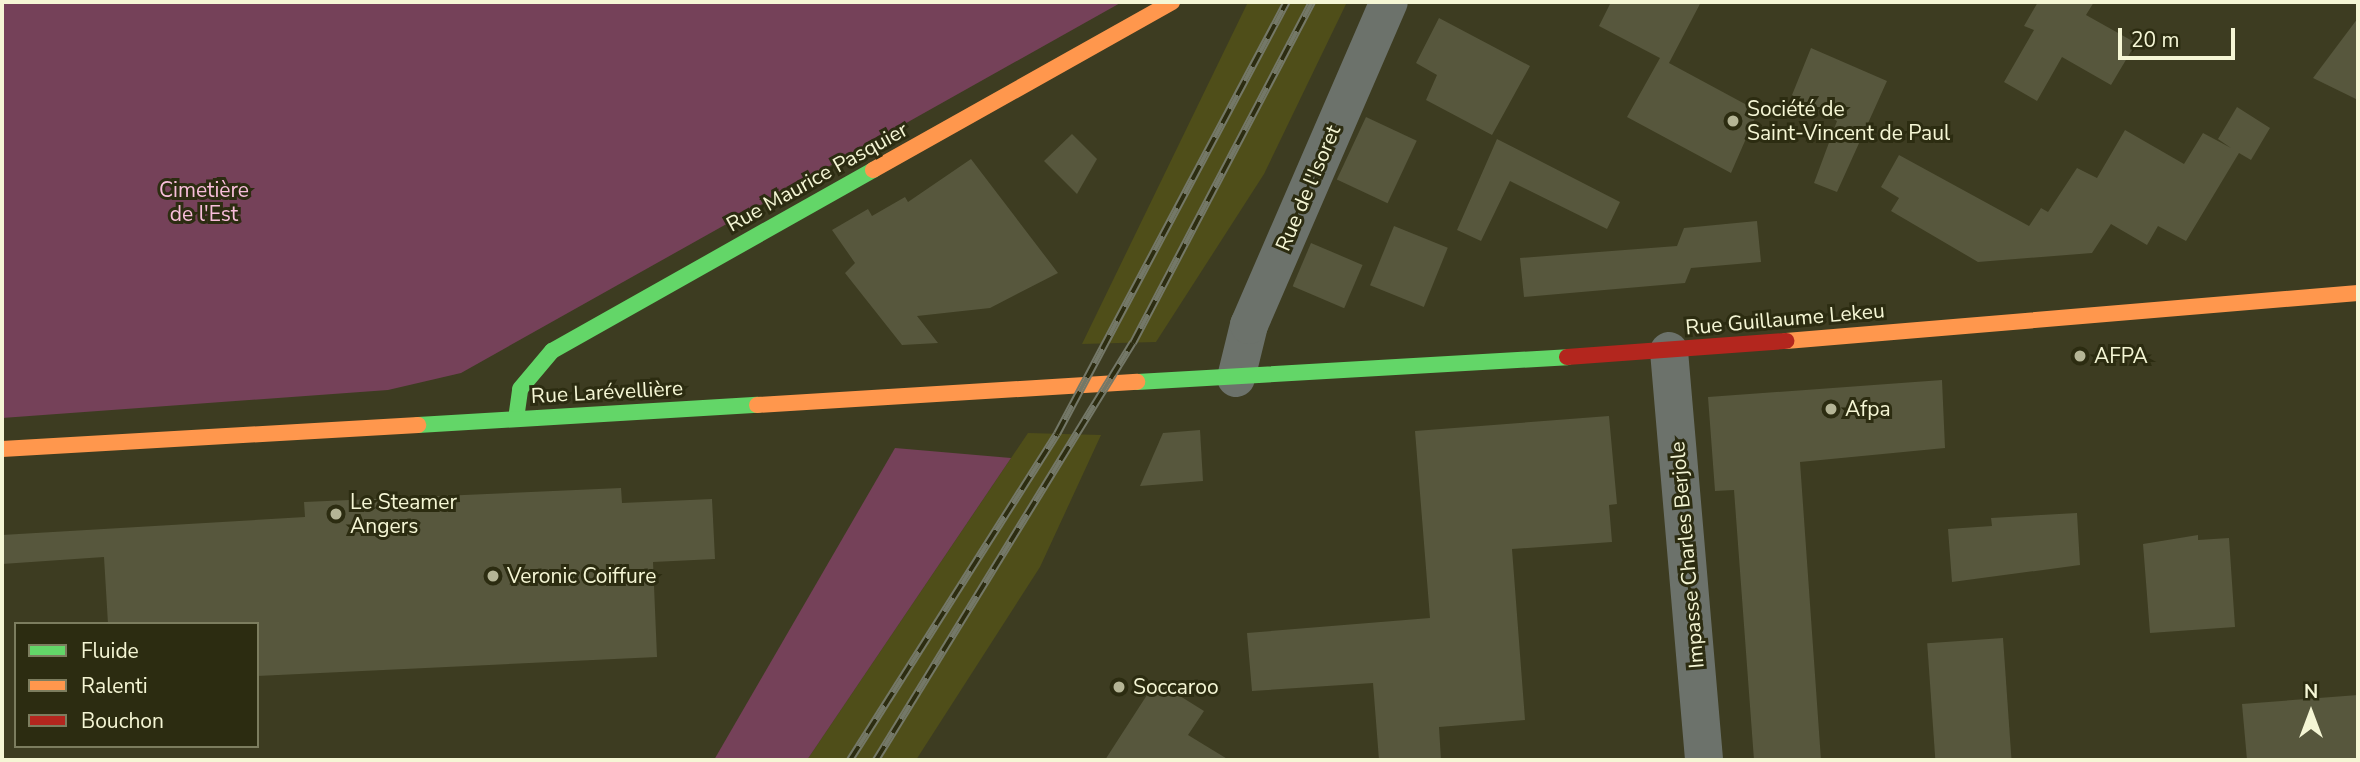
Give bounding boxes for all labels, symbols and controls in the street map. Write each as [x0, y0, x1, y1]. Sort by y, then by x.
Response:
scale bar [2122, 14, 2239, 58]
text: 20 m [2131, 26, 2180, 54]
place label: Société de Saint-Vincent de Paul [1747, 96, 1950, 146]
marker: Société de Saint-Vincent de Paul [1725, 113, 1741, 129]
street label: Rue Maurice Pasquier [722, 117, 912, 237]
street label: Rue de l'Isoret [1270, 121, 1346, 255]
park label: Cimetière de l'Est [159, 177, 249, 227]
street label: Rue Guillaume Lekeu [1684, 298, 1886, 340]
place label: AFPA [2094, 343, 2148, 369]
marker: AFPA [2072, 348, 2088, 364]
street label: Rue Larévellière [530, 375, 684, 409]
place label: Afpa [1845, 396, 1891, 422]
marker: Afpa [1823, 401, 1839, 417]
street label: Impasse Charles Berjole [1665, 440, 1709, 670]
place label: Le Steamer Angers [350, 489, 457, 539]
marker: Le Steamer Angers [328, 506, 344, 522]
place label: Veronic Coiffure [507, 563, 656, 589]
marker: Veronic Coiffure [485, 568, 501, 584]
legend [14, 622, 259, 748]
text: Fluide [81, 637, 139, 665]
text: Ralenti [81, 672, 148, 700]
place label: Soccaroo [1133, 674, 1219, 700]
north arrow [2276, 678, 2346, 748]
marker: Soccaroo [1111, 679, 1127, 695]
text: N [2304, 679, 2318, 705]
text: Bouchon [81, 707, 164, 735]

